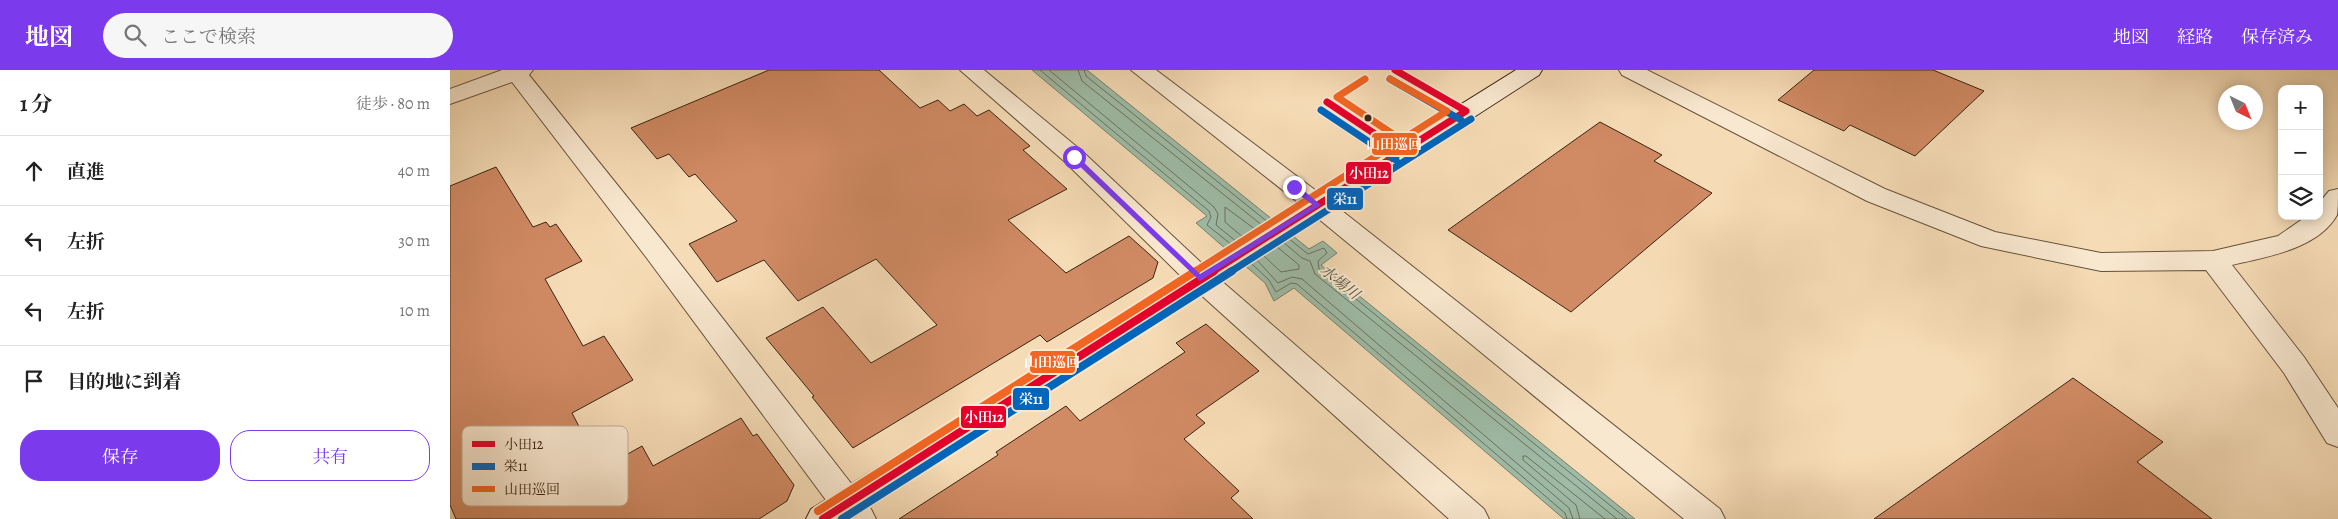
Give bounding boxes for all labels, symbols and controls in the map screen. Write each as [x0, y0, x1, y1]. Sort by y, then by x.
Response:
search box [103, 13, 453, 58]
text: 地図 [25, 21, 73, 53]
icon: search [121, 21, 149, 49]
text: ここで検索 [161, 24, 256, 50]
text: 地図 [2113, 25, 2149, 49]
text: 経路 [2177, 25, 2213, 49]
text: 保存済み [2241, 25, 2313, 49]
north arrow [2218, 85, 2263, 130]
map controls [2278, 85, 2323, 220]
button: + [2278, 85, 2323, 130]
text: 1 分 [20, 90, 52, 118]
text: 徒歩 · 80 m [356, 93, 430, 115]
unlabelled marker [1363, 113, 1373, 123]
button: − [2278, 130, 2323, 175]
line badge: 山田巡回 [1371, 132, 1418, 156]
text: 山田巡回 [1366, 135, 1422, 154]
route start [1063, 146, 1086, 169]
icon: ahead [20, 157, 48, 185]
text: 直進 [67, 159, 105, 185]
text: 40 m [398, 160, 430, 182]
line badge: 小田12 [1345, 161, 1392, 185]
text: 小田12 [1349, 164, 1389, 183]
button: layers [2278, 175, 2323, 220]
route end [1283, 176, 1306, 199]
line badge: 栄11 [1326, 187, 1364, 211]
text: 栄11 [1333, 190, 1357, 209]
icon: left [20, 227, 48, 255]
text: 左折 [67, 229, 105, 255]
text: 30 m [398, 230, 430, 252]
water label: 水場川 [1316, 260, 1365, 305]
icon: left [20, 297, 48, 325]
text: 左折 [67, 299, 105, 325]
text: 10 m [400, 300, 430, 322]
line badge: 山田巡回 [1029, 350, 1076, 374]
text: 山田巡回 [1024, 353, 1080, 372]
icon: arrive [20, 367, 48, 395]
text: 目的地に到着 [67, 369, 181, 395]
line badge: 栄11 [1012, 387, 1050, 411]
text: 栄11 [1019, 390, 1043, 409]
line badge: 小田12 [960, 405, 1007, 429]
text: 小田12 [964, 408, 1004, 427]
legend [462, 426, 628, 506]
button: 保存 [20, 430, 220, 481]
button: 共有 [230, 430, 430, 481]
text: 小田12 [504, 435, 544, 454]
text: 栄11 [504, 457, 528, 476]
text: 山田巡回 [504, 480, 560, 499]

